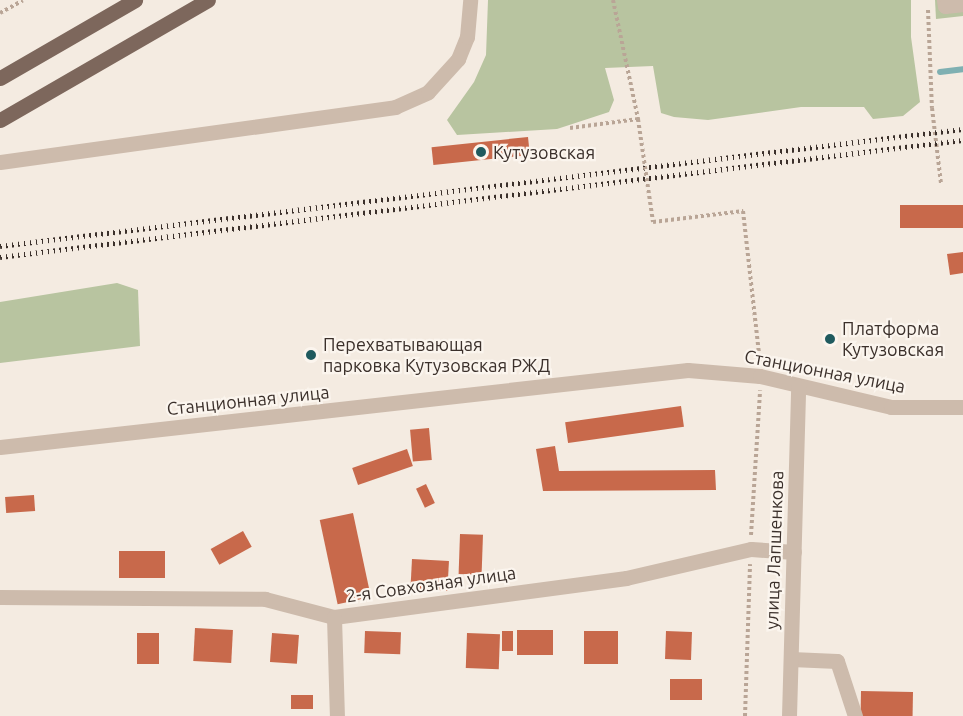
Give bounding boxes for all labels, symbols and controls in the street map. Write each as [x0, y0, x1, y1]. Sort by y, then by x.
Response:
place label: Кутузовская [493, 141, 595, 163]
marker: Кутузовская [474, 145, 488, 159]
place label: Платформа Кутузовская [842, 318, 944, 360]
marker: Платформа Кутузовская [823, 332, 837, 346]
place label: Перехватывающая парковка Кутузовская РЖД [323, 334, 550, 376]
street label: Станционная улица [743, 345, 907, 397]
marker: Перехватывающая парковка Кутузовская РЖД [304, 348, 318, 362]
street label: Станционная улица [166, 381, 330, 419]
street label: улица Лапшенкова [760, 470, 788, 630]
street label: 2-я Совхозная улица [345, 561, 517, 607]

